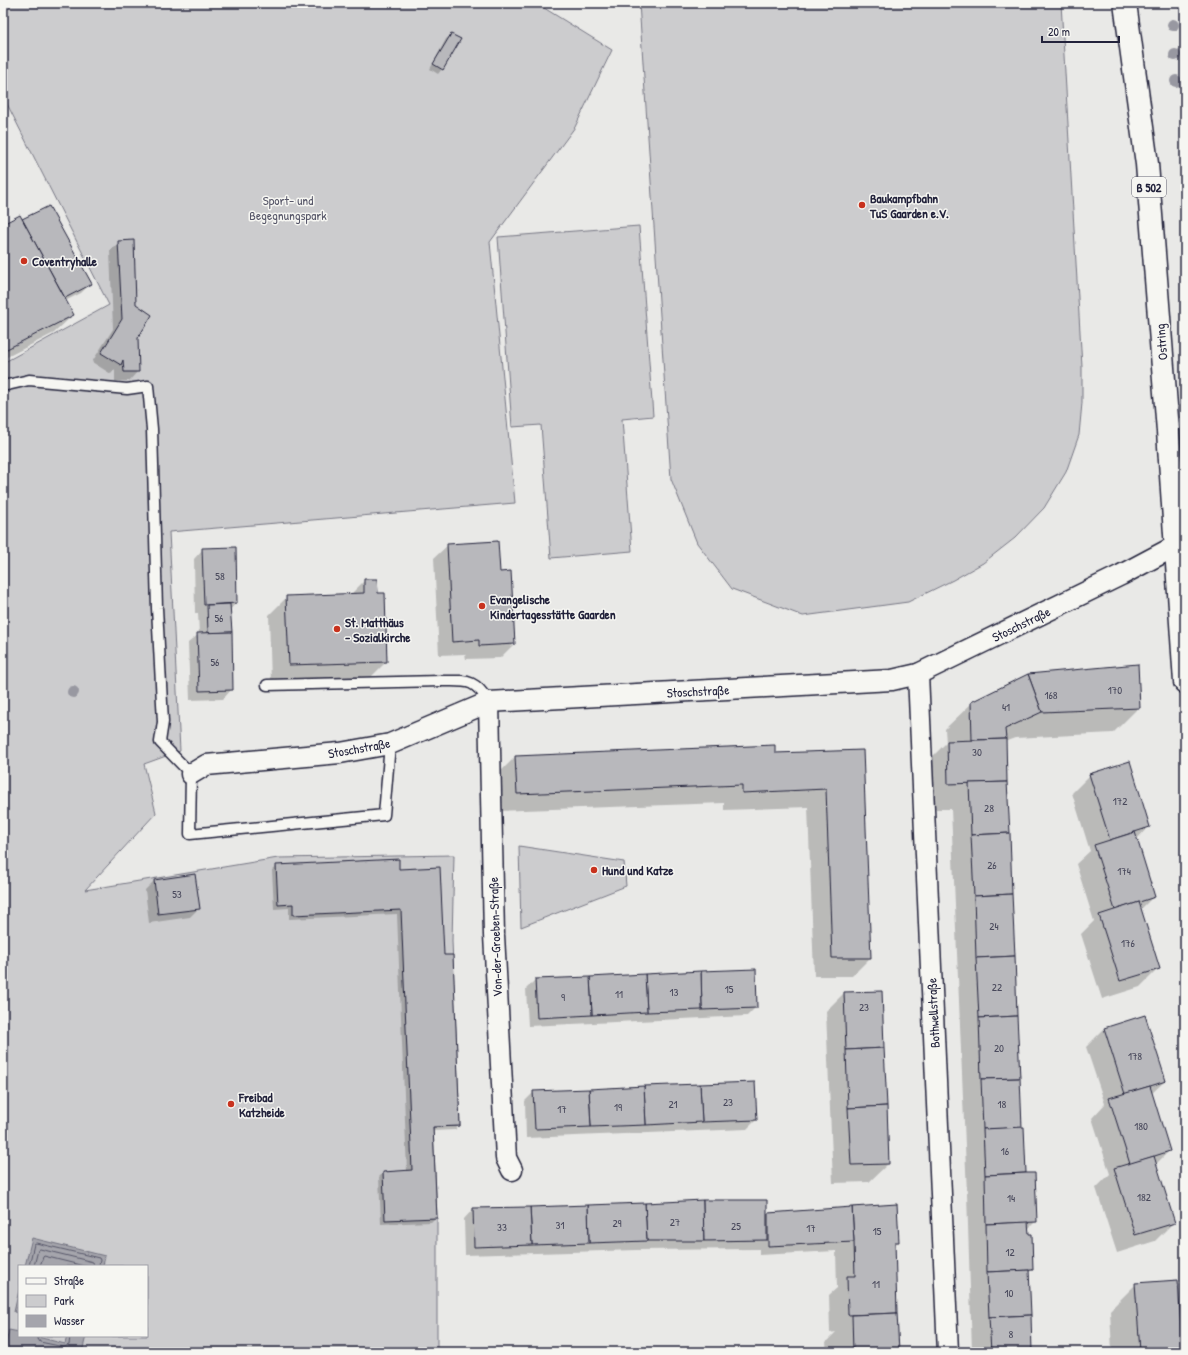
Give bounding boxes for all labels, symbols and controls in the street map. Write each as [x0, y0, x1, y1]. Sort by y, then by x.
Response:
scale bar [1042, 18, 1119, 44]
text: 20 m [1048, 23, 1070, 40]
road number: B 502 [1132, 177, 1166, 197]
place label: Baukampfbahn TuS Gaarden e.V. [869, 189, 949, 222]
park label: Sport- und Begegnungspark [249, 191, 327, 224]
marker: Baukampfbahn TuS Gaarden e.V. [857, 200, 867, 210]
place label: Coventryhalle [32, 252, 98, 271]
marker: Coventryhalle [19, 256, 29, 266]
street label: Ostring [1150, 323, 1172, 361]
house number: 58 [215, 569, 225, 583]
place label: Evangelische Kindertagesstätte Gaarden [490, 590, 616, 624]
marker: Evangelische Kindertagesstätte Gaarden [477, 601, 487, 611]
street label: Stoschstraße [989, 602, 1053, 646]
house number: 56 [214, 611, 224, 625]
place label: St. Matthäus - Sozialkirche [345, 613, 411, 646]
marker: St. Matthäus - Sozialkirche [332, 624, 342, 634]
house number: 56 [210, 655, 220, 669]
street label: Stoschstraße [666, 680, 730, 702]
house number: 170 [1108, 683, 1122, 697]
house number: 168 [1044, 688, 1058, 702]
house number: 41 [1002, 700, 1010, 714]
street label: Stoschstraße [327, 734, 391, 762]
house number: 30 [972, 745, 982, 759]
house number: 172 [1113, 794, 1127, 808]
house number: 28 [984, 801, 994, 815]
house number: 26 [987, 858, 997, 872]
place label: Hund und Katze [602, 861, 674, 879]
house number: 174 [1117, 864, 1131, 878]
marker: Hund und Katze [589, 865, 599, 875]
street label: Von-der-Groeben-Straße [484, 877, 506, 997]
house number: 53 [172, 887, 182, 901]
house number: 24 [989, 919, 999, 933]
house number: 176 [1121, 936, 1136, 950]
street label: Bothwellstraße [922, 977, 944, 1049]
house number: 22 [992, 980, 1002, 994]
house number: 15 [725, 982, 734, 996]
house number: 13 [670, 985, 679, 999]
house number: 11 [615, 987, 623, 1001]
house number: 9 [561, 990, 565, 1004]
house number: 23 [859, 1000, 869, 1014]
house number: 20 [994, 1041, 1004, 1055]
house number: 178 [1128, 1049, 1142, 1063]
place label: Freibad Katzheide [238, 1088, 286, 1121]
house number: 23 [723, 1095, 733, 1109]
house number: 21 [668, 1097, 678, 1111]
house number: 18 [998, 1097, 1007, 1111]
marker: Freibad Katzheide [226, 1099, 236, 1109]
house number: 19 [614, 1100, 622, 1114]
house number: 17 [557, 1102, 567, 1116]
house number: 180 [1134, 1119, 1148, 1133]
house number: 16 [1001, 1144, 1010, 1158]
house number: 182 [1137, 1190, 1151, 1204]
house number: 14 [1007, 1191, 1015, 1205]
house number: 27 [670, 1215, 680, 1229]
house number: 29 [612, 1216, 622, 1230]
house number: 31 [556, 1218, 564, 1232]
house number: 25 [731, 1219, 741, 1233]
house number: 33 [497, 1220, 507, 1234]
house number: 17 [806, 1221, 816, 1235]
house number: 15 [873, 1224, 882, 1238]
house number: 12 [1005, 1245, 1015, 1259]
legend [18, 1265, 148, 1337]
text: Straße [54, 1272, 84, 1289]
house number: 11 [872, 1277, 880, 1291]
house number: 10 [1005, 1286, 1014, 1300]
text: Park [54, 1292, 74, 1309]
text: Wasser [54, 1312, 85, 1329]
house number: 8 [1009, 1327, 1014, 1341]

